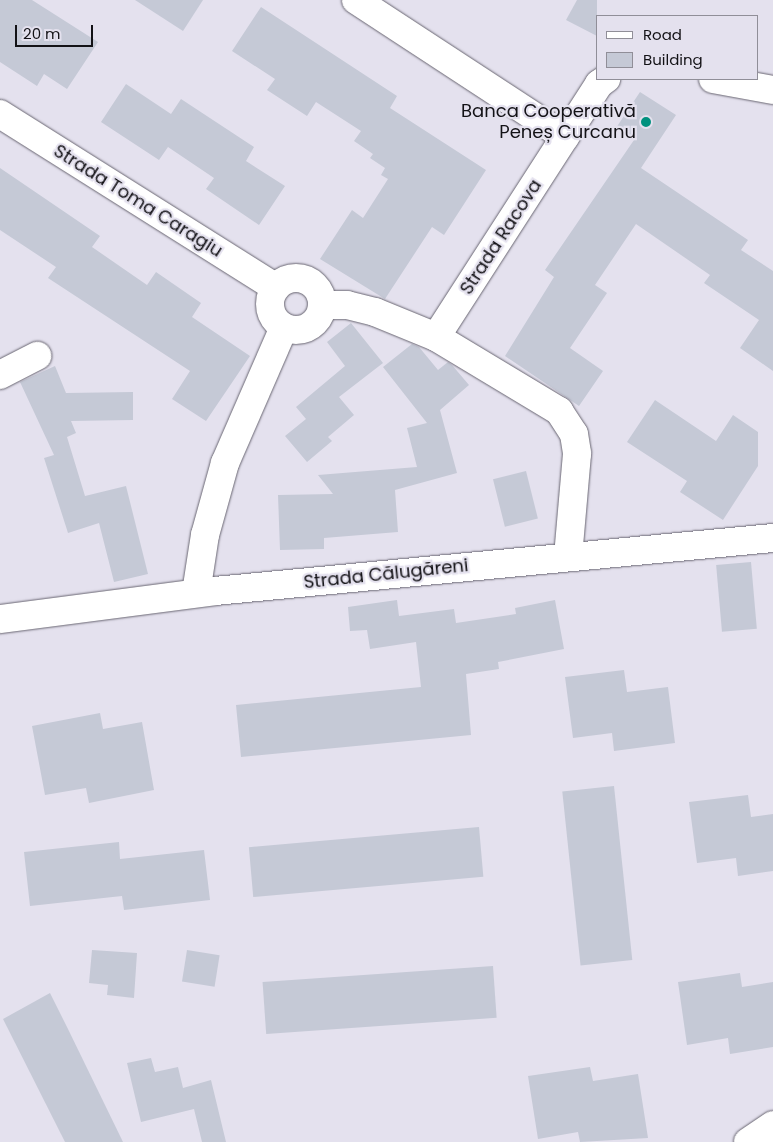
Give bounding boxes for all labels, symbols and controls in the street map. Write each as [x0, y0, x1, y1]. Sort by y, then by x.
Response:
scale bar [18, 15, 95, 47]
legend [596, 15, 758, 80]
text: 20 m [23, 23, 61, 44]
text: Road [643, 24, 682, 45]
text: Building [643, 49, 703, 70]
place label: Banca Cooperativă Peneș Curcanu [461, 101, 636, 144]
marker: Banca Cooperativă Peneș Curcanu [640, 116, 652, 128]
street label: Strada Toma Caragiu [50, 140, 226, 262]
street label: Strada Racova [456, 175, 546, 299]
street label: Strada Călugăreni [303, 555, 469, 593]

